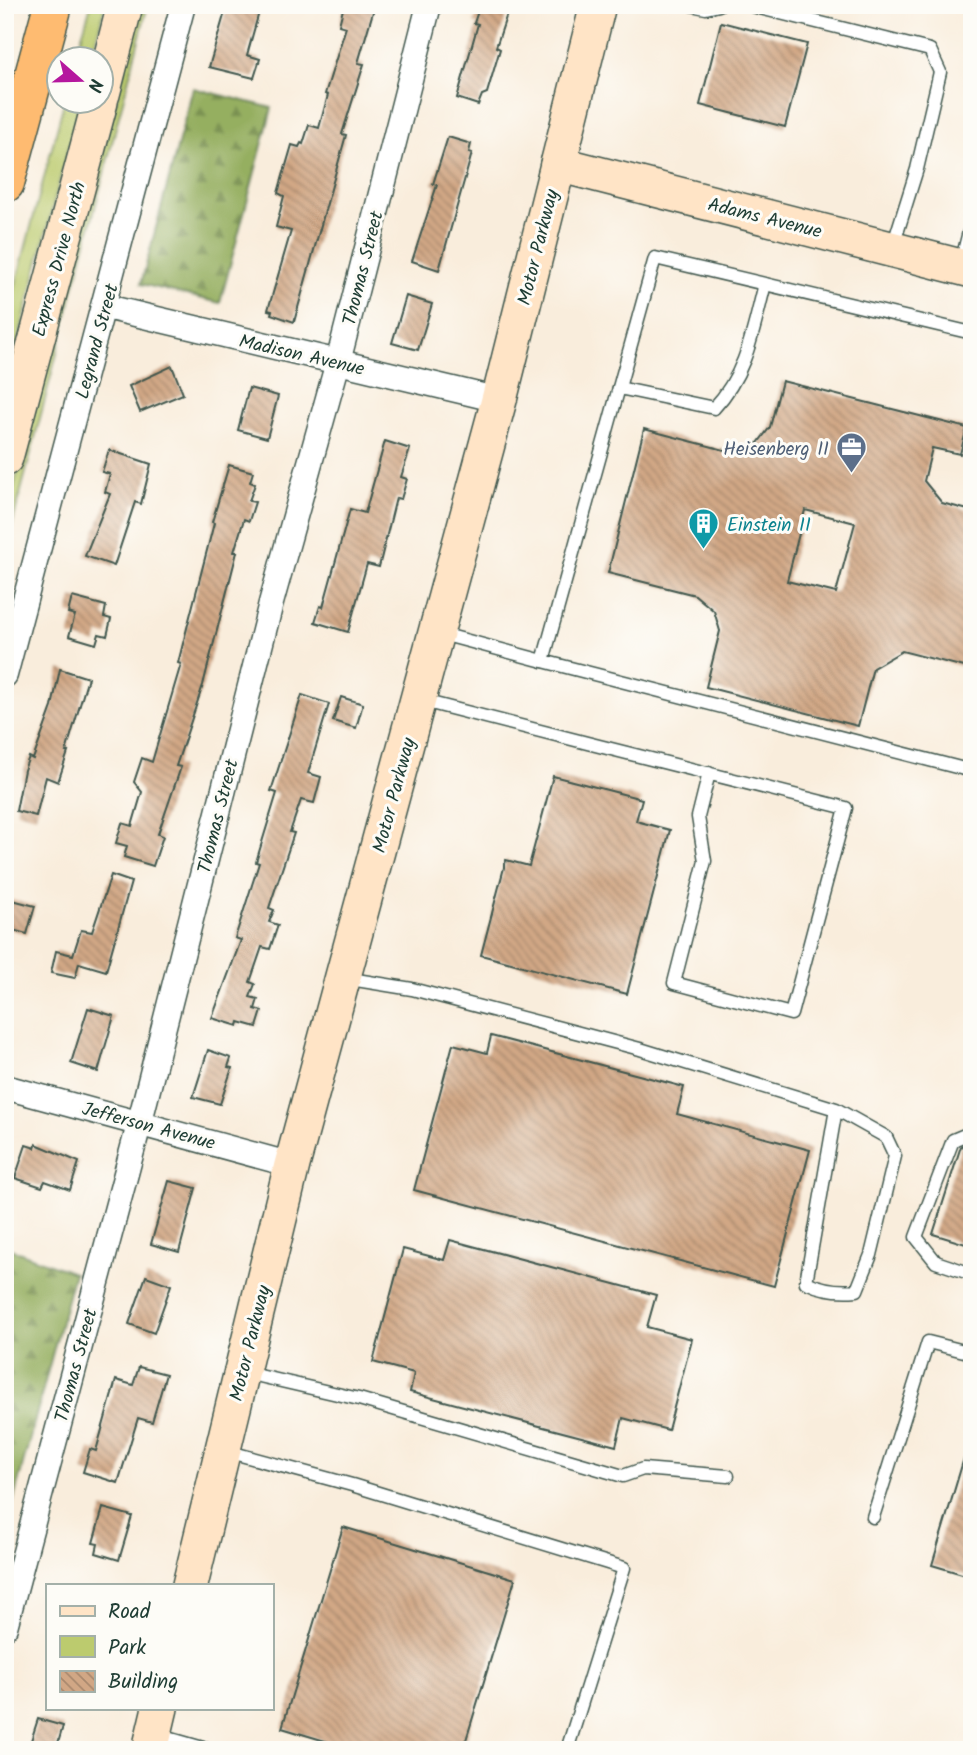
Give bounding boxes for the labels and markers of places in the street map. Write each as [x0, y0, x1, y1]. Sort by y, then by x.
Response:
office icon: Heisenberg II [835, 431, 869, 475]
place label: Heisenberg II [723, 435, 829, 465]
building icon: Einstein II [687, 507, 721, 551]
place label: Einstein II [727, 511, 811, 541]

